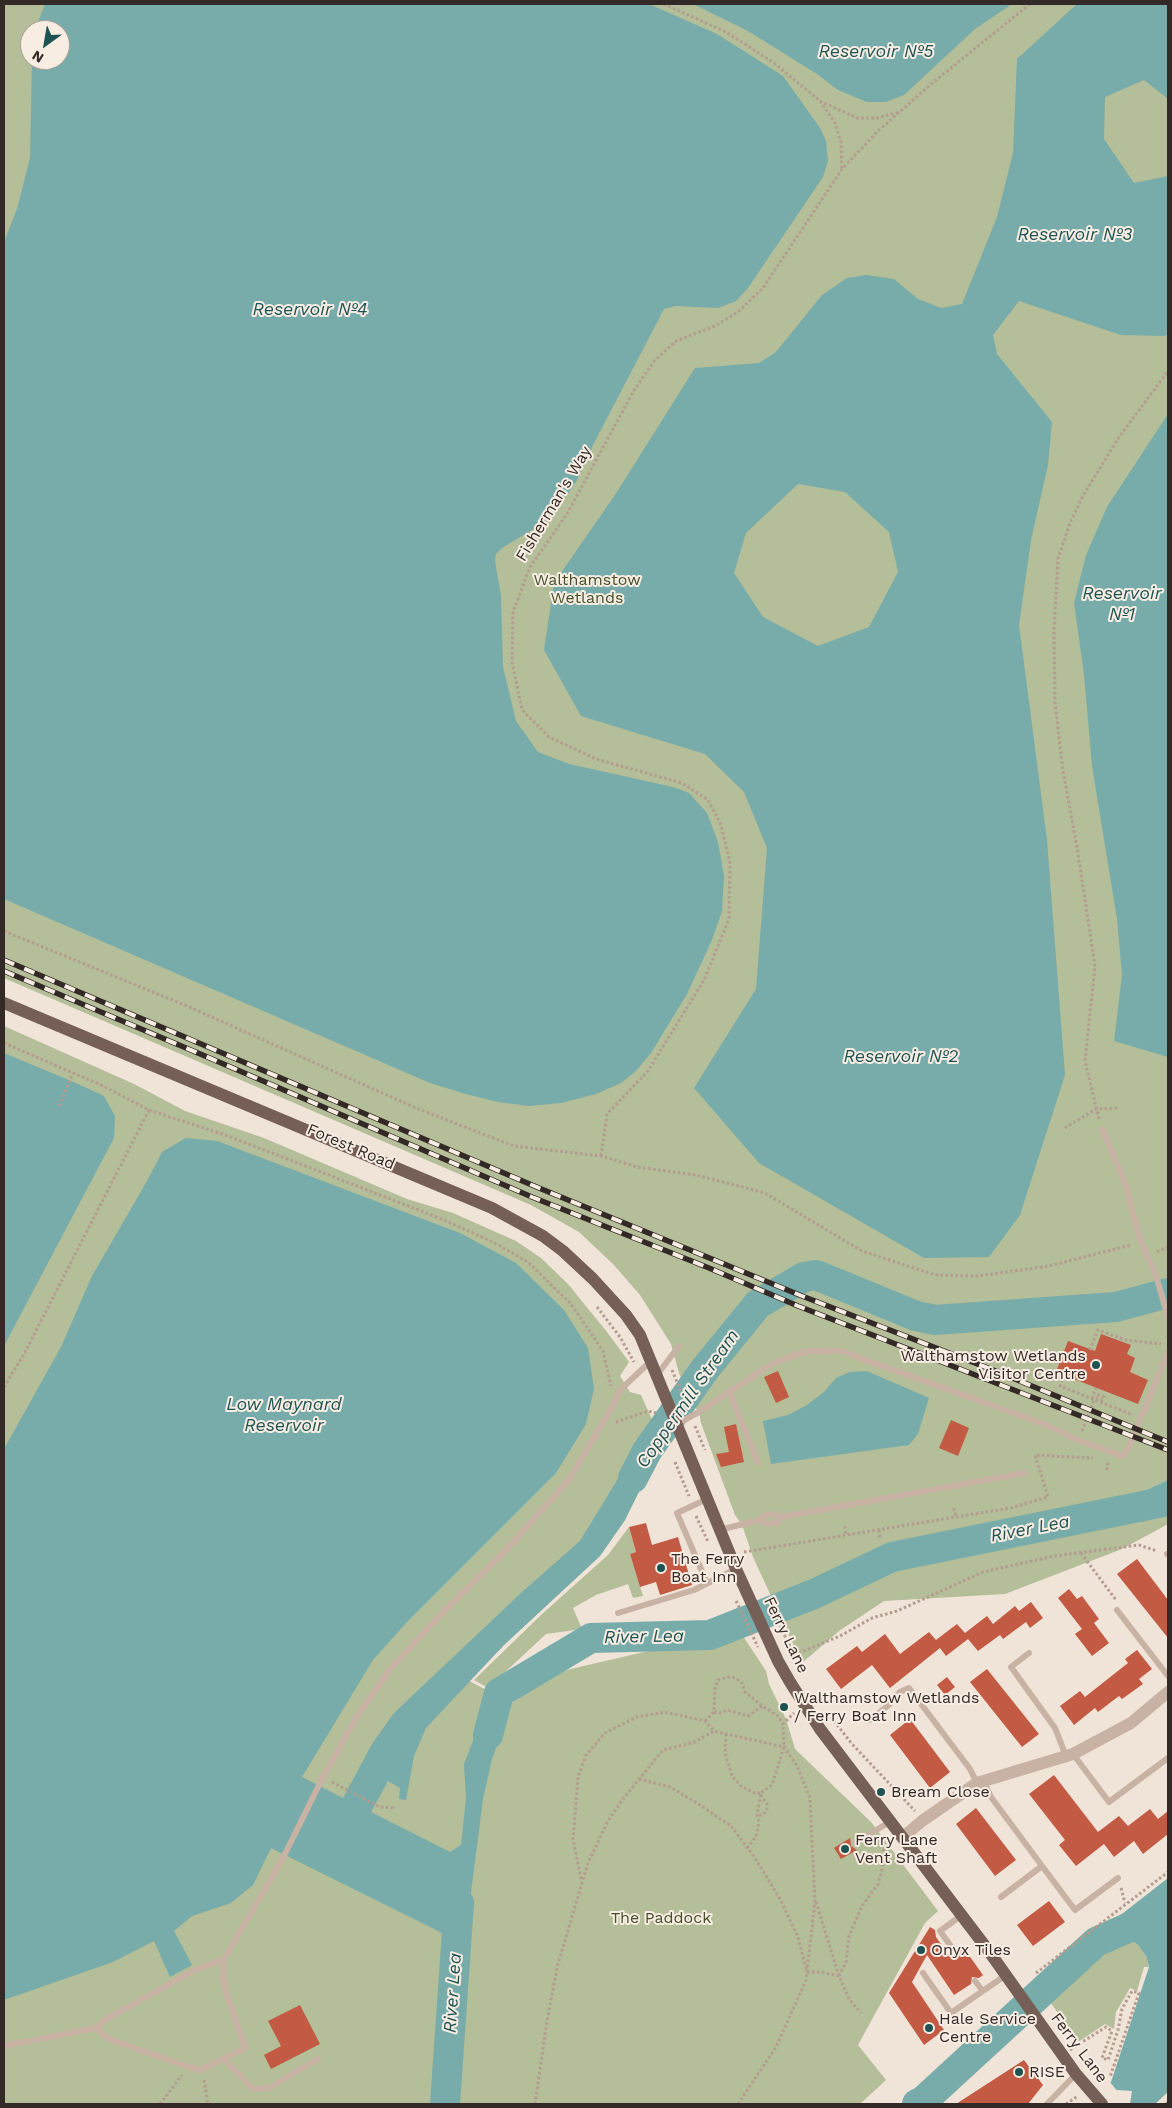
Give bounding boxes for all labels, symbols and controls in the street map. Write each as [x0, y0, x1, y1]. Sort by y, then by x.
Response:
north arrow [20, 20, 70, 70]
water label: Reservoir №5 [818, 41, 934, 63]
text: N [29, 47, 46, 66]
water label: Reservoir №3 [1018, 224, 1132, 246]
water label: Reservoir №4 [253, 299, 367, 321]
street label: Fisherman's Way [512, 443, 596, 565]
park label: Walthamstow Wetlands [533, 570, 641, 608]
water label: Reservoir №1 [1082, 583, 1162, 626]
water label: Reservoir №2 [844, 1046, 958, 1068]
street label: Forest Road [304, 1120, 398, 1174]
water label: Coppermill Stream [632, 1326, 744, 1472]
place label: Walthamstow Wetlands Visitor Centre [901, 1346, 1086, 1384]
marker: Walthamstow Wetlands Visitor Centre [1090, 1359, 1102, 1371]
water label: Low Maynard Reservoir [226, 1394, 342, 1436]
water label: River Lea [989, 1511, 1071, 1547]
place label: The Ferry Boat Inn [671, 1549, 744, 1587]
marker: The Ferry Boat Inn [655, 1562, 667, 1574]
street label: Ferry Lane [759, 1594, 813, 1676]
water label: River Lea [604, 1626, 684, 1648]
place label: Walthamstow Wetlands / Ferry Boat Inn [794, 1688, 979, 1726]
marker: Walthamstow Wetlands / Ferry Boat Inn [778, 1701, 790, 1713]
place label: Bream Close [891, 1782, 990, 1802]
marker: Bream Close [875, 1786, 887, 1798]
place label: Ferry Lane Vent Shaft [855, 1830, 938, 1868]
marker: Ferry Lane Vent Shaft [839, 1843, 851, 1855]
park label: The Paddock [611, 1908, 711, 1928]
place label: Onyx Tiles [931, 1940, 1011, 1960]
marker: Onyx Tiles [915, 1944, 927, 1956]
water label: River Lea [439, 1952, 467, 2034]
place label: Hale Service Centre [939, 2009, 1036, 2047]
street label: Ferry Lane [1046, 2009, 1112, 2087]
marker: Hale Service Centre [923, 2022, 935, 2034]
place label: RISE [1029, 2062, 1065, 2082]
marker: RISE [1013, 2066, 1025, 2078]

